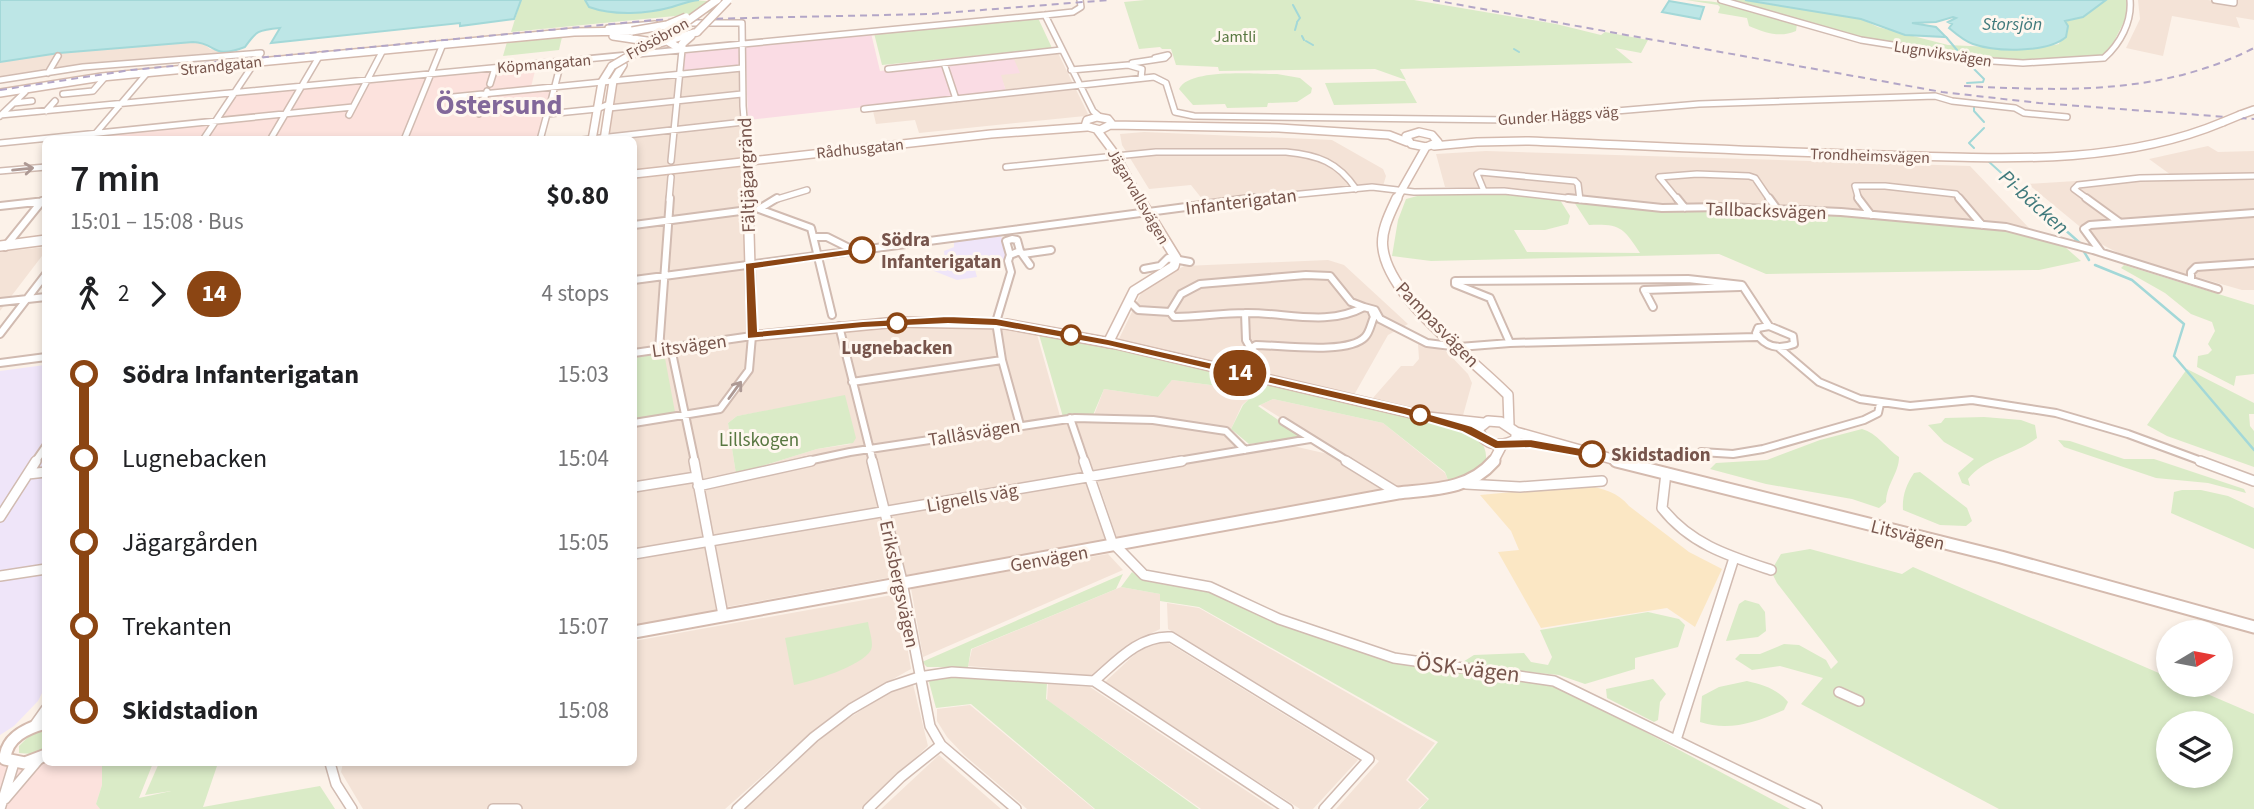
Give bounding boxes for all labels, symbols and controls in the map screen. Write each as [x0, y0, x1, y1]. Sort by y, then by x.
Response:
water label: Storsjön [1982, 12, 2042, 37]
street label: Frösöbron [622, 13, 693, 65]
park label: Jamtli [1214, 26, 1256, 48]
street label: Lugnviksvägen [1892, 35, 1993, 73]
street label: Köpmangatan [496, 49, 592, 79]
street label: Strandgatan [179, 51, 263, 81]
district label: Östersund [436, 85, 563, 125]
street label: Gunder Häggs väg [1497, 101, 1619, 131]
street label: Fältjägargränd [732, 117, 763, 233]
street label: Rådhusgatan [815, 133, 905, 165]
street label: Trondheimsvägen [1810, 143, 1930, 169]
street label: Jägarvallsvägen [1102, 144, 1175, 249]
text: 7 min [70, 152, 160, 206]
one-way arrow [11, 162, 34, 175]
water label: Pi-bäcken [1992, 162, 2076, 242]
text: $0.80 [546, 177, 609, 214]
street label: Infanterigatan [1184, 182, 1298, 223]
street label: Tallbacksvägen [1705, 196, 1827, 227]
text: 15:01 – 15:08 · Bus [70, 205, 244, 238]
place label: Södra Infanterigatan [881, 227, 1001, 276]
marker: Södra Infanterigatan [849, 237, 875, 263]
icon: walk [70, 275, 108, 313]
icon: forward [139, 275, 177, 313]
text: 14 [201, 276, 227, 311]
street label: Pampasvägen [1389, 276, 1485, 374]
text: 2 [118, 277, 129, 310]
text: 4 stops [542, 277, 609, 310]
marker: Lugnebacken [887, 313, 907, 333]
unlabelled marker [1061, 325, 1081, 345]
street label: Litsvägen [650, 328, 728, 365]
place label: Lugnebacken [841, 335, 953, 362]
line badge: 14 [1208, 350, 1272, 396]
text: 14 [1227, 355, 1253, 390]
text: Södra Infanterigatan [122, 356, 359, 393]
text: 15:03 [558, 358, 609, 391]
one-way arrow [727, 381, 742, 400]
unlabelled marker [1410, 405, 1430, 425]
street label: Tallåsvägen [926, 413, 1022, 454]
park label: Lillskogen [719, 427, 799, 454]
text: Lugnebacken [122, 440, 267, 477]
marker: Skidstadion [1579, 441, 1605, 467]
text: 15:04 [558, 442, 609, 475]
place label: Skidstadion [1611, 442, 1711, 469]
street label: Lignells väg [924, 477, 1021, 520]
street label: Litsvägen [1868, 513, 1947, 558]
street label: Eriksbergsvägen [872, 518, 925, 651]
text: Jägargården [122, 524, 258, 561]
text: 15:05 [558, 526, 609, 559]
street label: Genvägen [1008, 539, 1090, 580]
text: Trekanten [122, 608, 232, 645]
text: 15:07 [558, 610, 609, 643]
north arrow [2156, 620, 2233, 696]
map controls [2156, 620, 2233, 788]
street label: ÖSK-vägen [1414, 646, 1522, 691]
text: Skidstadion [122, 692, 258, 729]
text: 15:08 [558, 694, 609, 727]
button: layers [2156, 711, 2233, 788]

